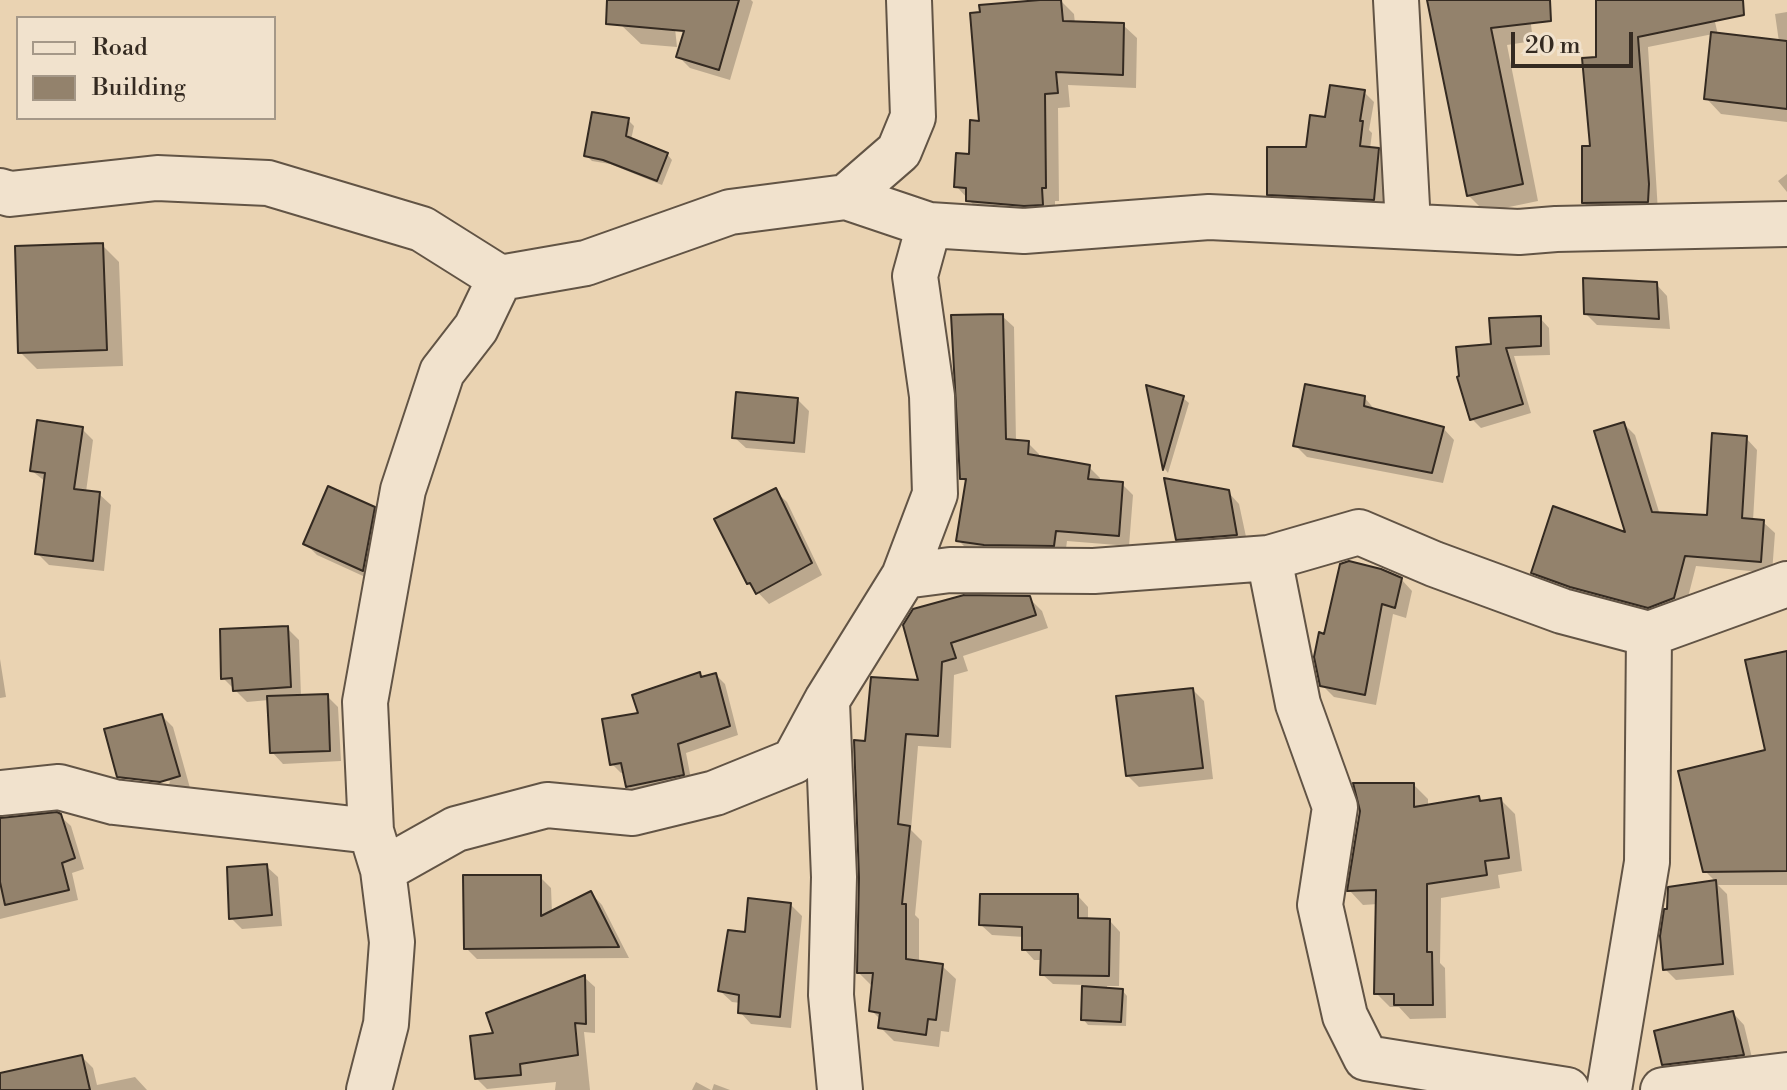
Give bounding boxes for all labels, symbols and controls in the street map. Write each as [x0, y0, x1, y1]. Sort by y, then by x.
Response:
legend [16, 16, 276, 120]
scale bar [1515, 16, 1637, 66]
text: 20 m [1525, 31, 1581, 61]
text: Road [92, 33, 148, 63]
text: Building [92, 73, 186, 103]

